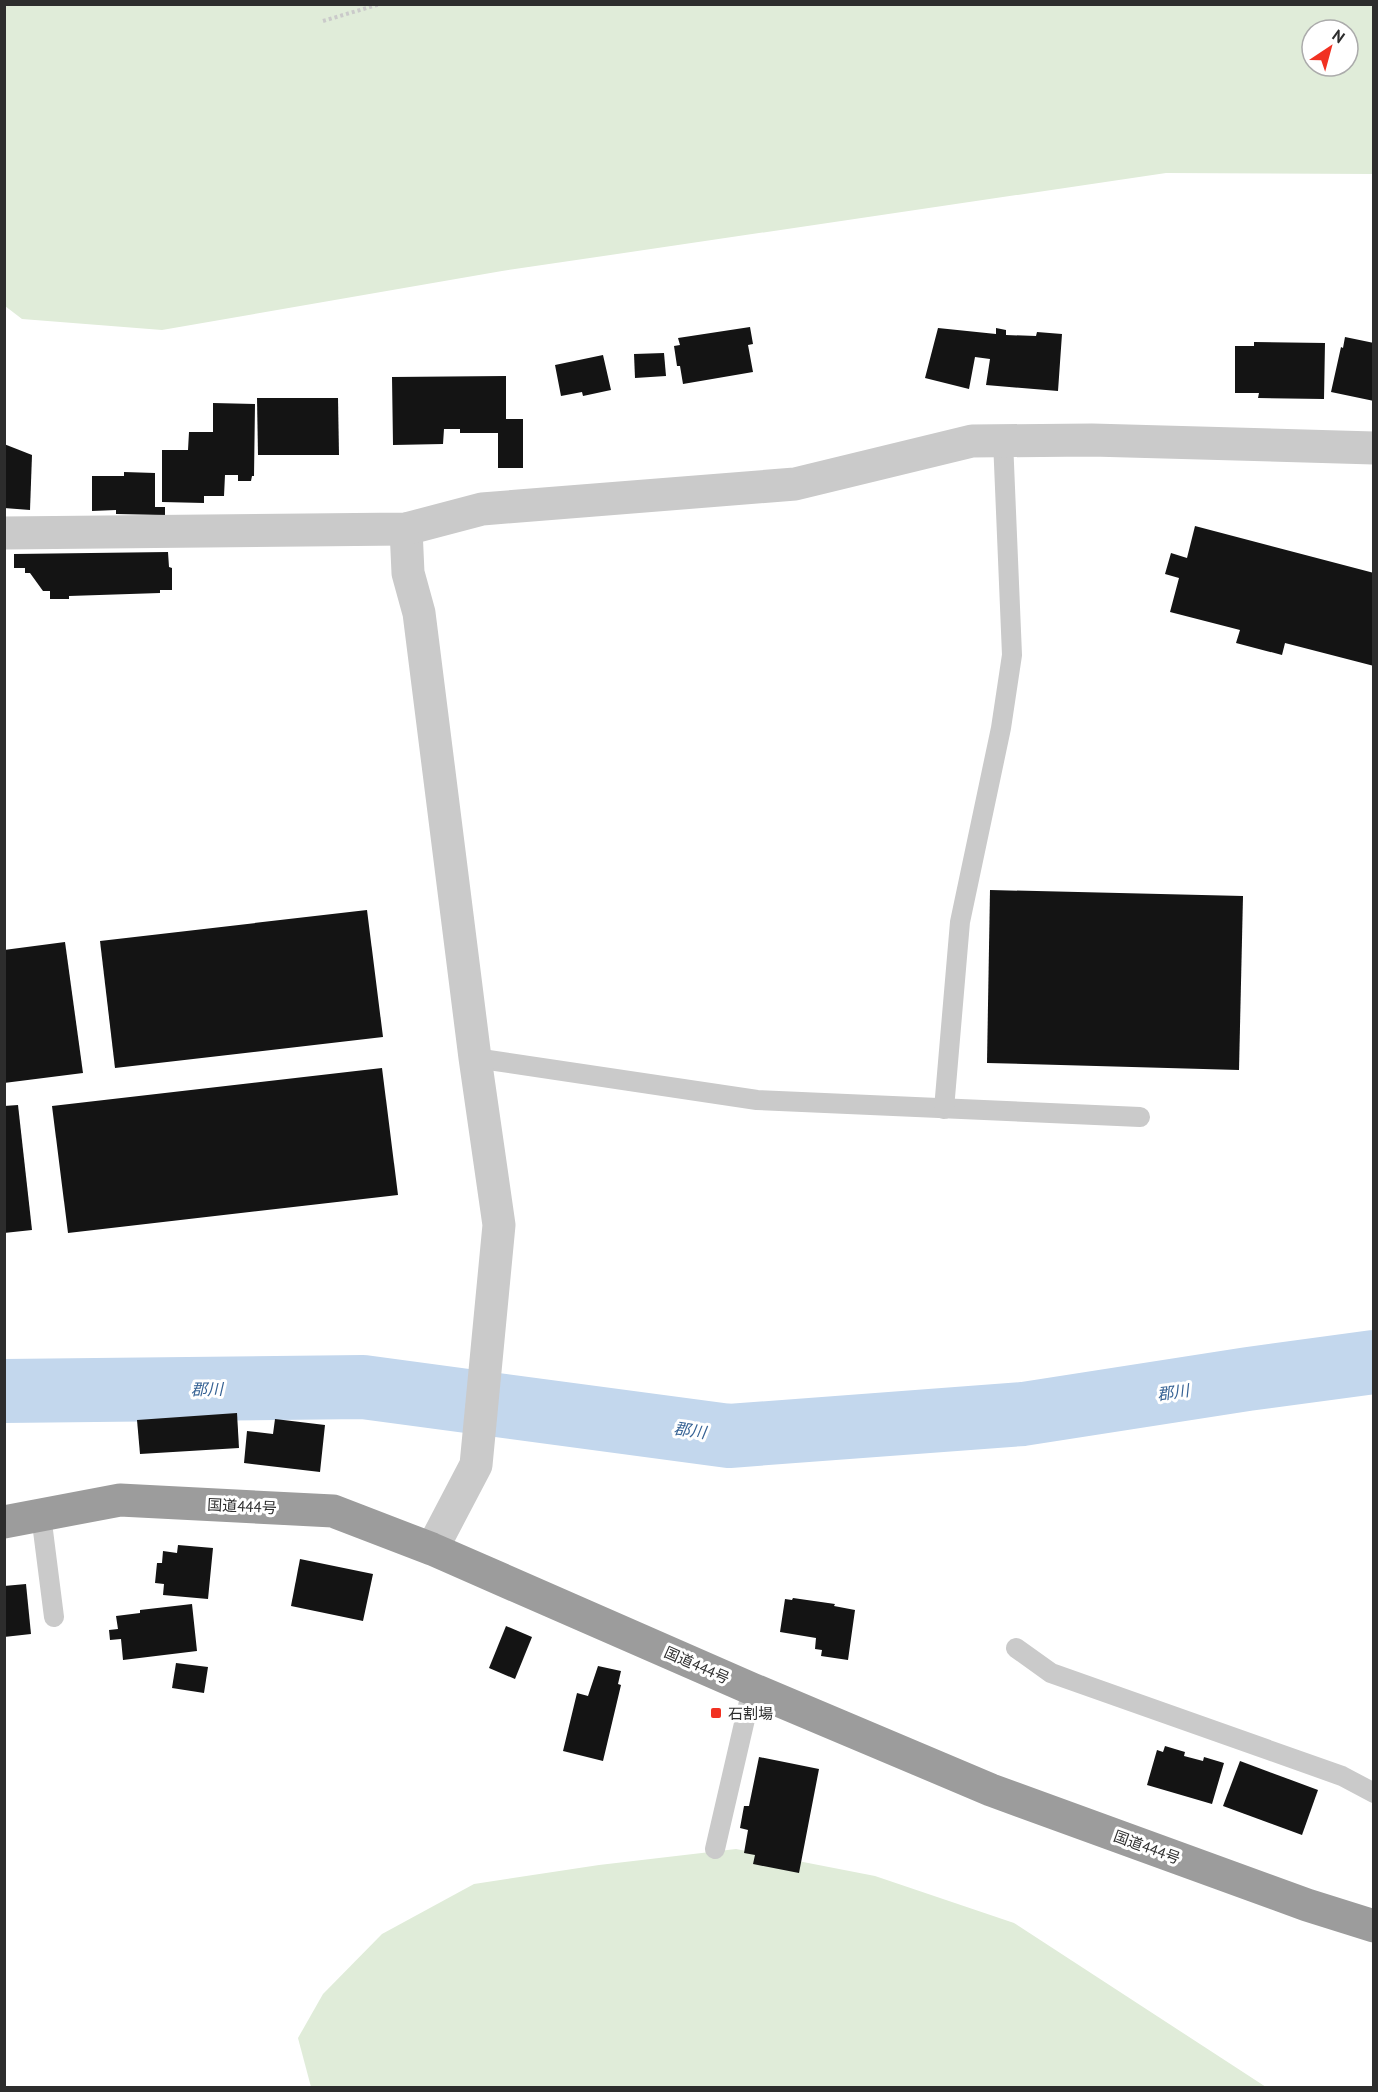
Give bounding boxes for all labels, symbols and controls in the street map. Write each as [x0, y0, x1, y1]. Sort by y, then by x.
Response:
north arrow [1300, 18, 1360, 78]
text: N [1329, 25, 1349, 47]
water label: 郡川 [191, 1379, 225, 1399]
water label: 郡川 [1156, 1380, 1192, 1404]
water label: 郡川 [673, 1418, 709, 1442]
street label: 国道444号 [207, 1495, 277, 1517]
street label: 国道444号 [661, 1642, 733, 1688]
place label: 石割場 [728, 1704, 773, 1723]
marker: 石割場 [709, 1706, 723, 1720]
street label: 国道444号 [1111, 1826, 1183, 1868]

